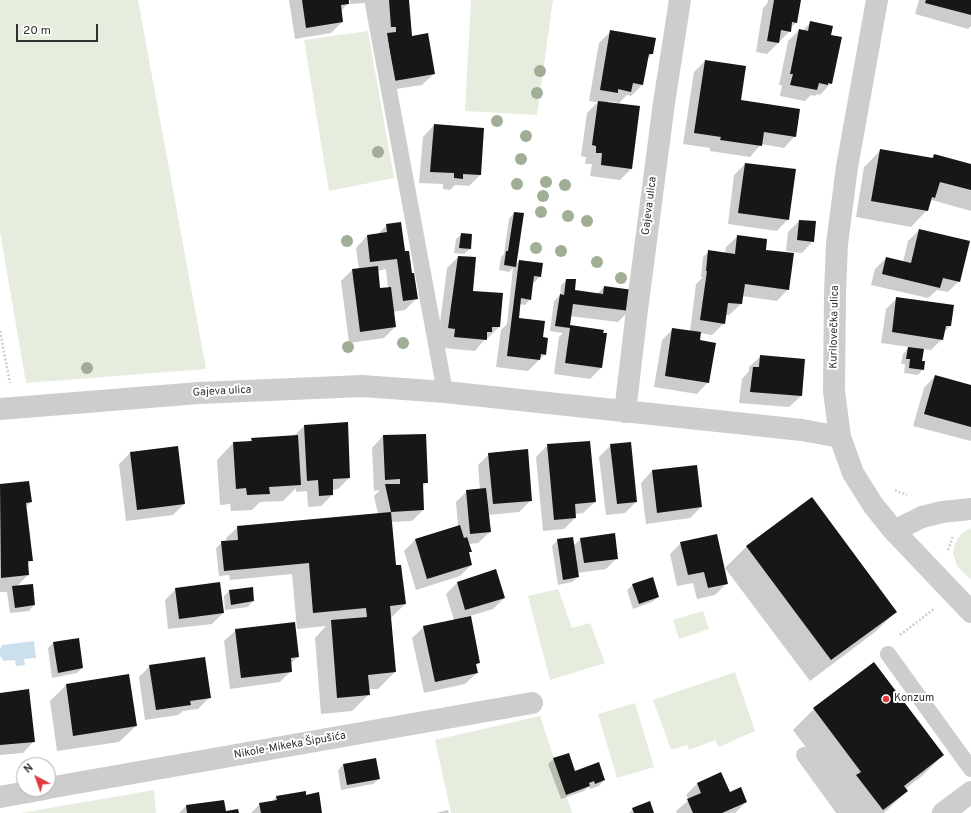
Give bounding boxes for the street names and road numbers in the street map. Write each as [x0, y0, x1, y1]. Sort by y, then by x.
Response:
street label: Gajeva ulica [640, 176, 660, 236]
street label: Kurilovečka ulica [828, 285, 842, 369]
street label: Gajeva ulica [192, 384, 252, 400]
street label: Nikole-Mikeka Šipušića [233, 730, 347, 762]

